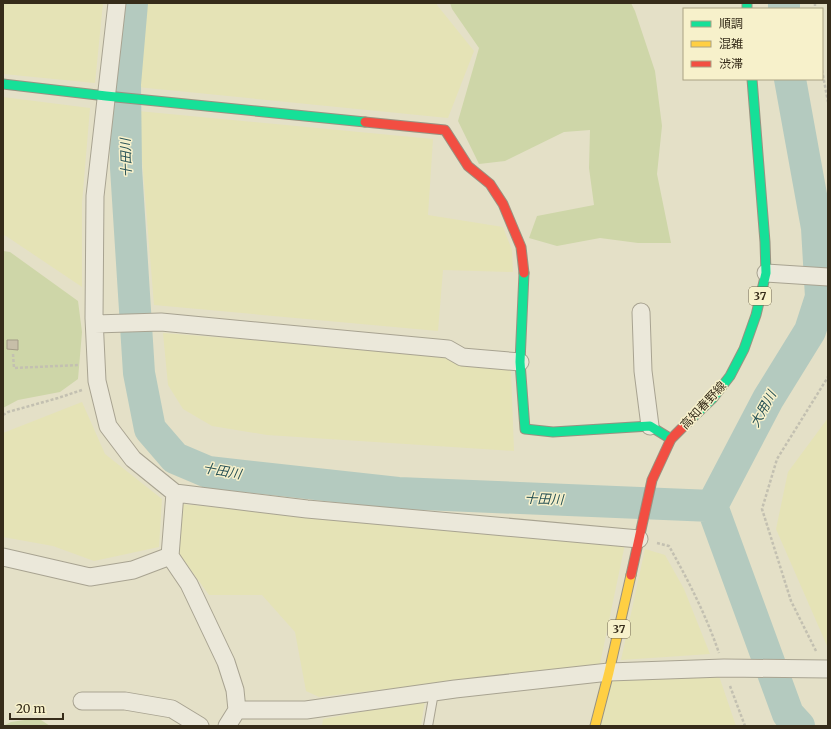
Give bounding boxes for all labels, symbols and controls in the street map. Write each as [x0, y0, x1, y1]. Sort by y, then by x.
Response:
legend [683, 8, 823, 80]
text: 順調 [719, 16, 743, 31]
text: 混雑 [719, 36, 743, 51]
text: 渋滞 [719, 56, 743, 71]
water label: 十田川 [117, 136, 135, 178]
road number: 37 [749, 287, 771, 305]
street label: 高知春野線 [677, 378, 729, 432]
water label: 大用川 [746, 386, 781, 430]
water label: 十田川 [201, 459, 245, 483]
water label: 十田川 [524, 490, 566, 508]
road number: 37 [608, 620, 630, 638]
scale bar [10, 695, 63, 721]
text: 20 m [16, 701, 45, 716]

